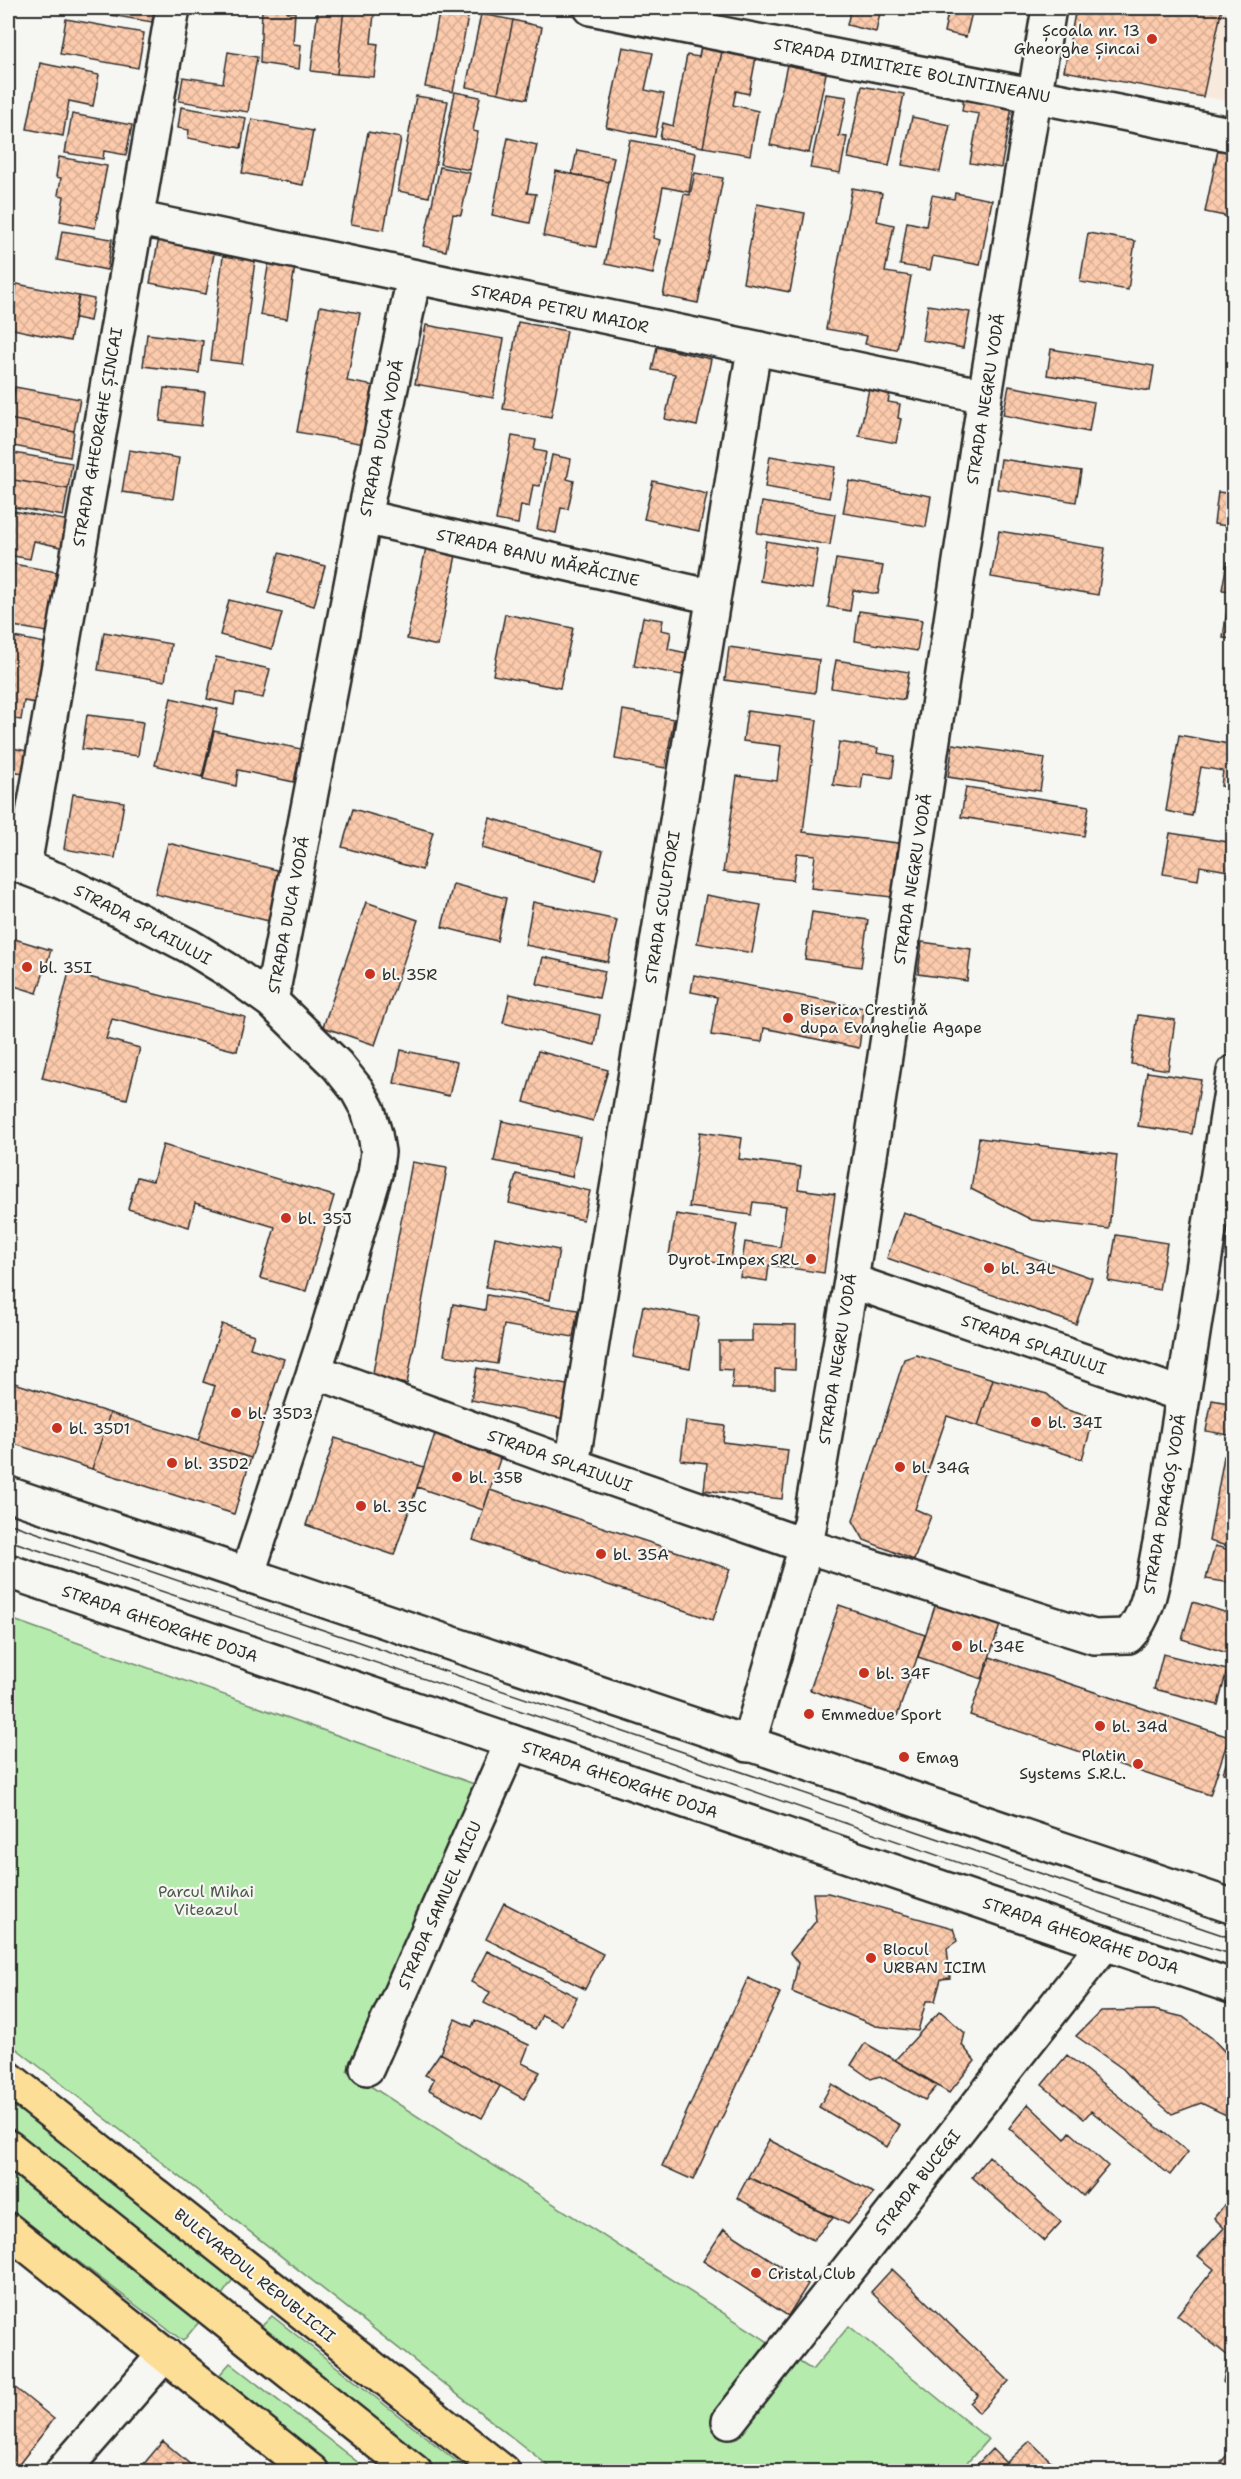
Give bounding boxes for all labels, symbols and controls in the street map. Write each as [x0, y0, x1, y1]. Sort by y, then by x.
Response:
place label: Școala nr. 13 Gheorghe Șincai [1014, 20, 1140, 60]
marker: Școala nr. 13 Gheorghe Șincai [1145, 32, 1159, 46]
street label: STRADA DIMITRIE BOLINTINEANU [772, 33, 1052, 108]
street label: STRADA PETRU MAIOR [469, 279, 651, 338]
street label: STRADA NEGRU VODĂ [962, 312, 1009, 486]
street label: STRADA GHEORGHE ȘINCAI [68, 326, 128, 548]
street label: STRADA DUCA VODĂ [355, 358, 408, 518]
street label: STRADA BANU MĂRĂCINE [434, 524, 641, 591]
street label: STRADA NEGRU VODĂ [889, 792, 936, 966]
street label: STRADA SCULPTORI [640, 829, 685, 985]
street label: STRADA DUCA VODĂ [263, 835, 314, 996]
street label: STRADA SPLAIULUI [70, 879, 215, 970]
place label: bl. 35I [39, 957, 92, 978]
marker: bl. 35I [20, 960, 34, 974]
place label: bl. 35R [382, 964, 437, 985]
marker: bl. 35R [363, 967, 377, 981]
place label: Biserica Crestină dupa Evanghelie Agape [800, 999, 982, 1038]
marker: Biserica Crestină dupa Evanghelie Agape [781, 1011, 795, 1025]
place label: bl. 35J [298, 1208, 352, 1229]
marker: bl. 35J [279, 1211, 293, 1225]
place label: Dyrot Impex SRL [668, 1249, 799, 1270]
marker: Dyrot Impex SRL [804, 1252, 818, 1266]
place label: bl. 34L [1001, 1258, 1056, 1279]
marker: bl. 34L [982, 1261, 996, 1275]
street label: STRADA NEGRU VODĂ [814, 1272, 861, 1446]
street label: STRADA SPLAIULUI [958, 1310, 1110, 1379]
place label: bl. 35D3 [248, 1403, 313, 1424]
marker: bl. 35D3 [229, 1406, 243, 1420]
place label: bl. 34I [1048, 1412, 1103, 1433]
street label: STRADA DRAGOȘ VODĂ [1138, 1412, 1192, 1596]
marker: bl. 34I [1029, 1415, 1043, 1429]
place label: bl. 35D1 [69, 1418, 130, 1439]
marker: bl. 35D1 [50, 1421, 64, 1435]
street label: STRADA SPLAIULUI [485, 1425, 635, 1496]
place label: bl. 35D2 [184, 1453, 249, 1474]
marker: bl. 35D2 [165, 1456, 179, 1470]
place label: bl. 34G [912, 1457, 970, 1478]
marker: bl. 34G [893, 1460, 907, 1474]
place label: bl. 35B [469, 1467, 523, 1488]
marker: bl. 35B [450, 1470, 464, 1484]
place label: bl. 35C [373, 1496, 427, 1517]
marker: bl. 35C [354, 1499, 368, 1513]
place label: bl. 35A [613, 1544, 669, 1565]
marker: bl. 35A [594, 1547, 608, 1561]
street label: STRADA GHEORGHE DOJA [59, 1580, 261, 1667]
place label: bl. 34E [969, 1636, 1025, 1657]
marker: bl. 34E [950, 1639, 964, 1653]
place label: bl. 34F [876, 1663, 931, 1684]
marker: bl. 34F [857, 1666, 871, 1680]
place label: Emmedue Sport [821, 1704, 942, 1725]
marker: Emmedue Sport [802, 1707, 816, 1721]
place label: bl. 34d [1112, 1716, 1168, 1737]
marker: bl. 34d [1093, 1719, 1107, 1733]
street label: STRADA GHEORGHE DOJA [519, 1736, 721, 1823]
place label: Platin Systems S.R.L. [1019, 1745, 1126, 1784]
place label: Emag [916, 1747, 959, 1768]
marker: Emag [897, 1750, 911, 1764]
marker: Platin Systems S.R.L. [1131, 1757, 1145, 1771]
street label: STRADA SAMUEL MICU [393, 1818, 486, 1993]
park label: Parcul Mihai Viteazul [158, 1881, 254, 1920]
street label: STRADA GHEORGHE DOJA [980, 1892, 1182, 1979]
place label: Blocul URBAN ICIM [883, 1939, 986, 1978]
marker: Blocul URBAN ICIM [864, 1951, 878, 1965]
street label: STRADA BUCEGI [870, 2125, 965, 2239]
street label: BULEVARDUL REPUBLICII [170, 2204, 340, 2347]
place label: Cristal Club [768, 2263, 856, 2284]
marker: Cristal Club [749, 2266, 763, 2280]

